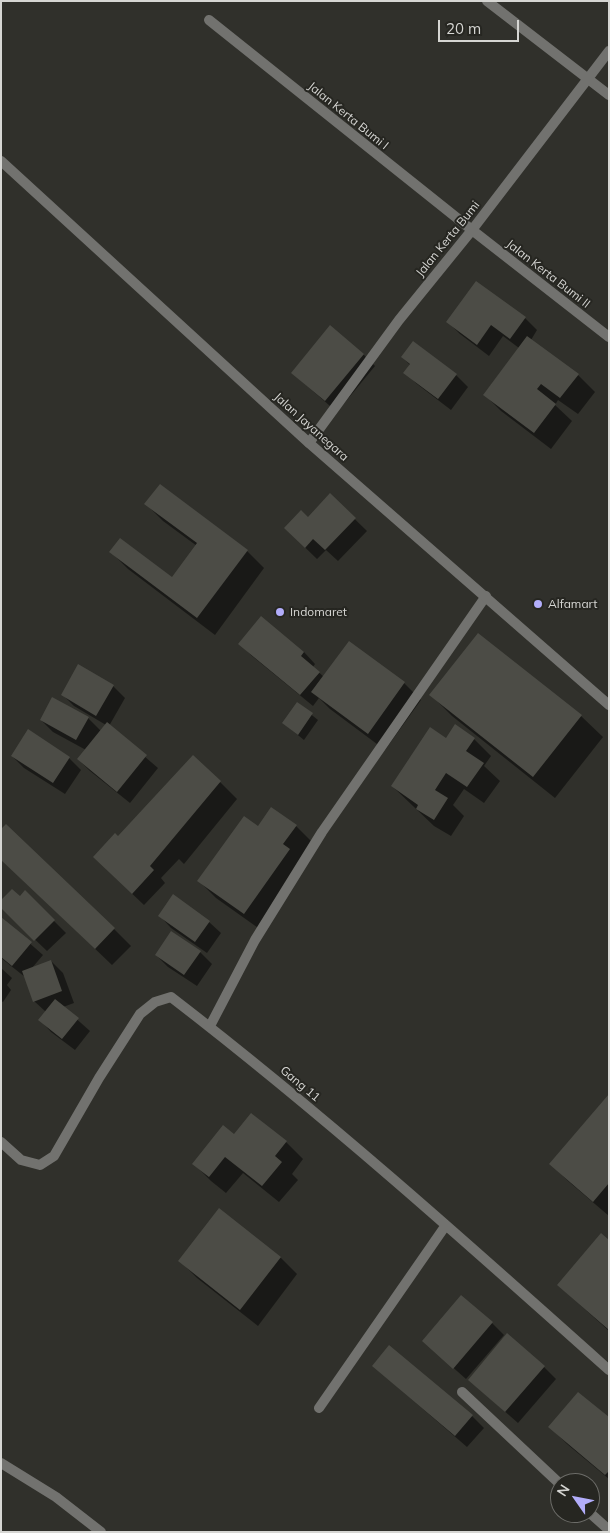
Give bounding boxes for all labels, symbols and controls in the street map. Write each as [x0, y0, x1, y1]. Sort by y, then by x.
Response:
scale bar [440, 10, 521, 42]
text: 20 m [446, 19, 481, 38]
street label: Jalan Kerta Bumi I [305, 79, 391, 153]
street label: Jalan Kerta Bumi [413, 198, 483, 280]
street label: Jalan Kerta Bumi II [503, 237, 593, 311]
street label: Jalan Jayanegara [271, 390, 351, 464]
place label: Alfamart [548, 597, 597, 611]
marker: Alfamart [532, 598, 544, 610]
place label: Indomaret [290, 605, 347, 619]
marker: Indomaret [274, 606, 286, 618]
street label: Gang 11 [277, 1063, 323, 1105]
north arrow [550, 1473, 600, 1523]
text: N [553, 1481, 574, 1500]

